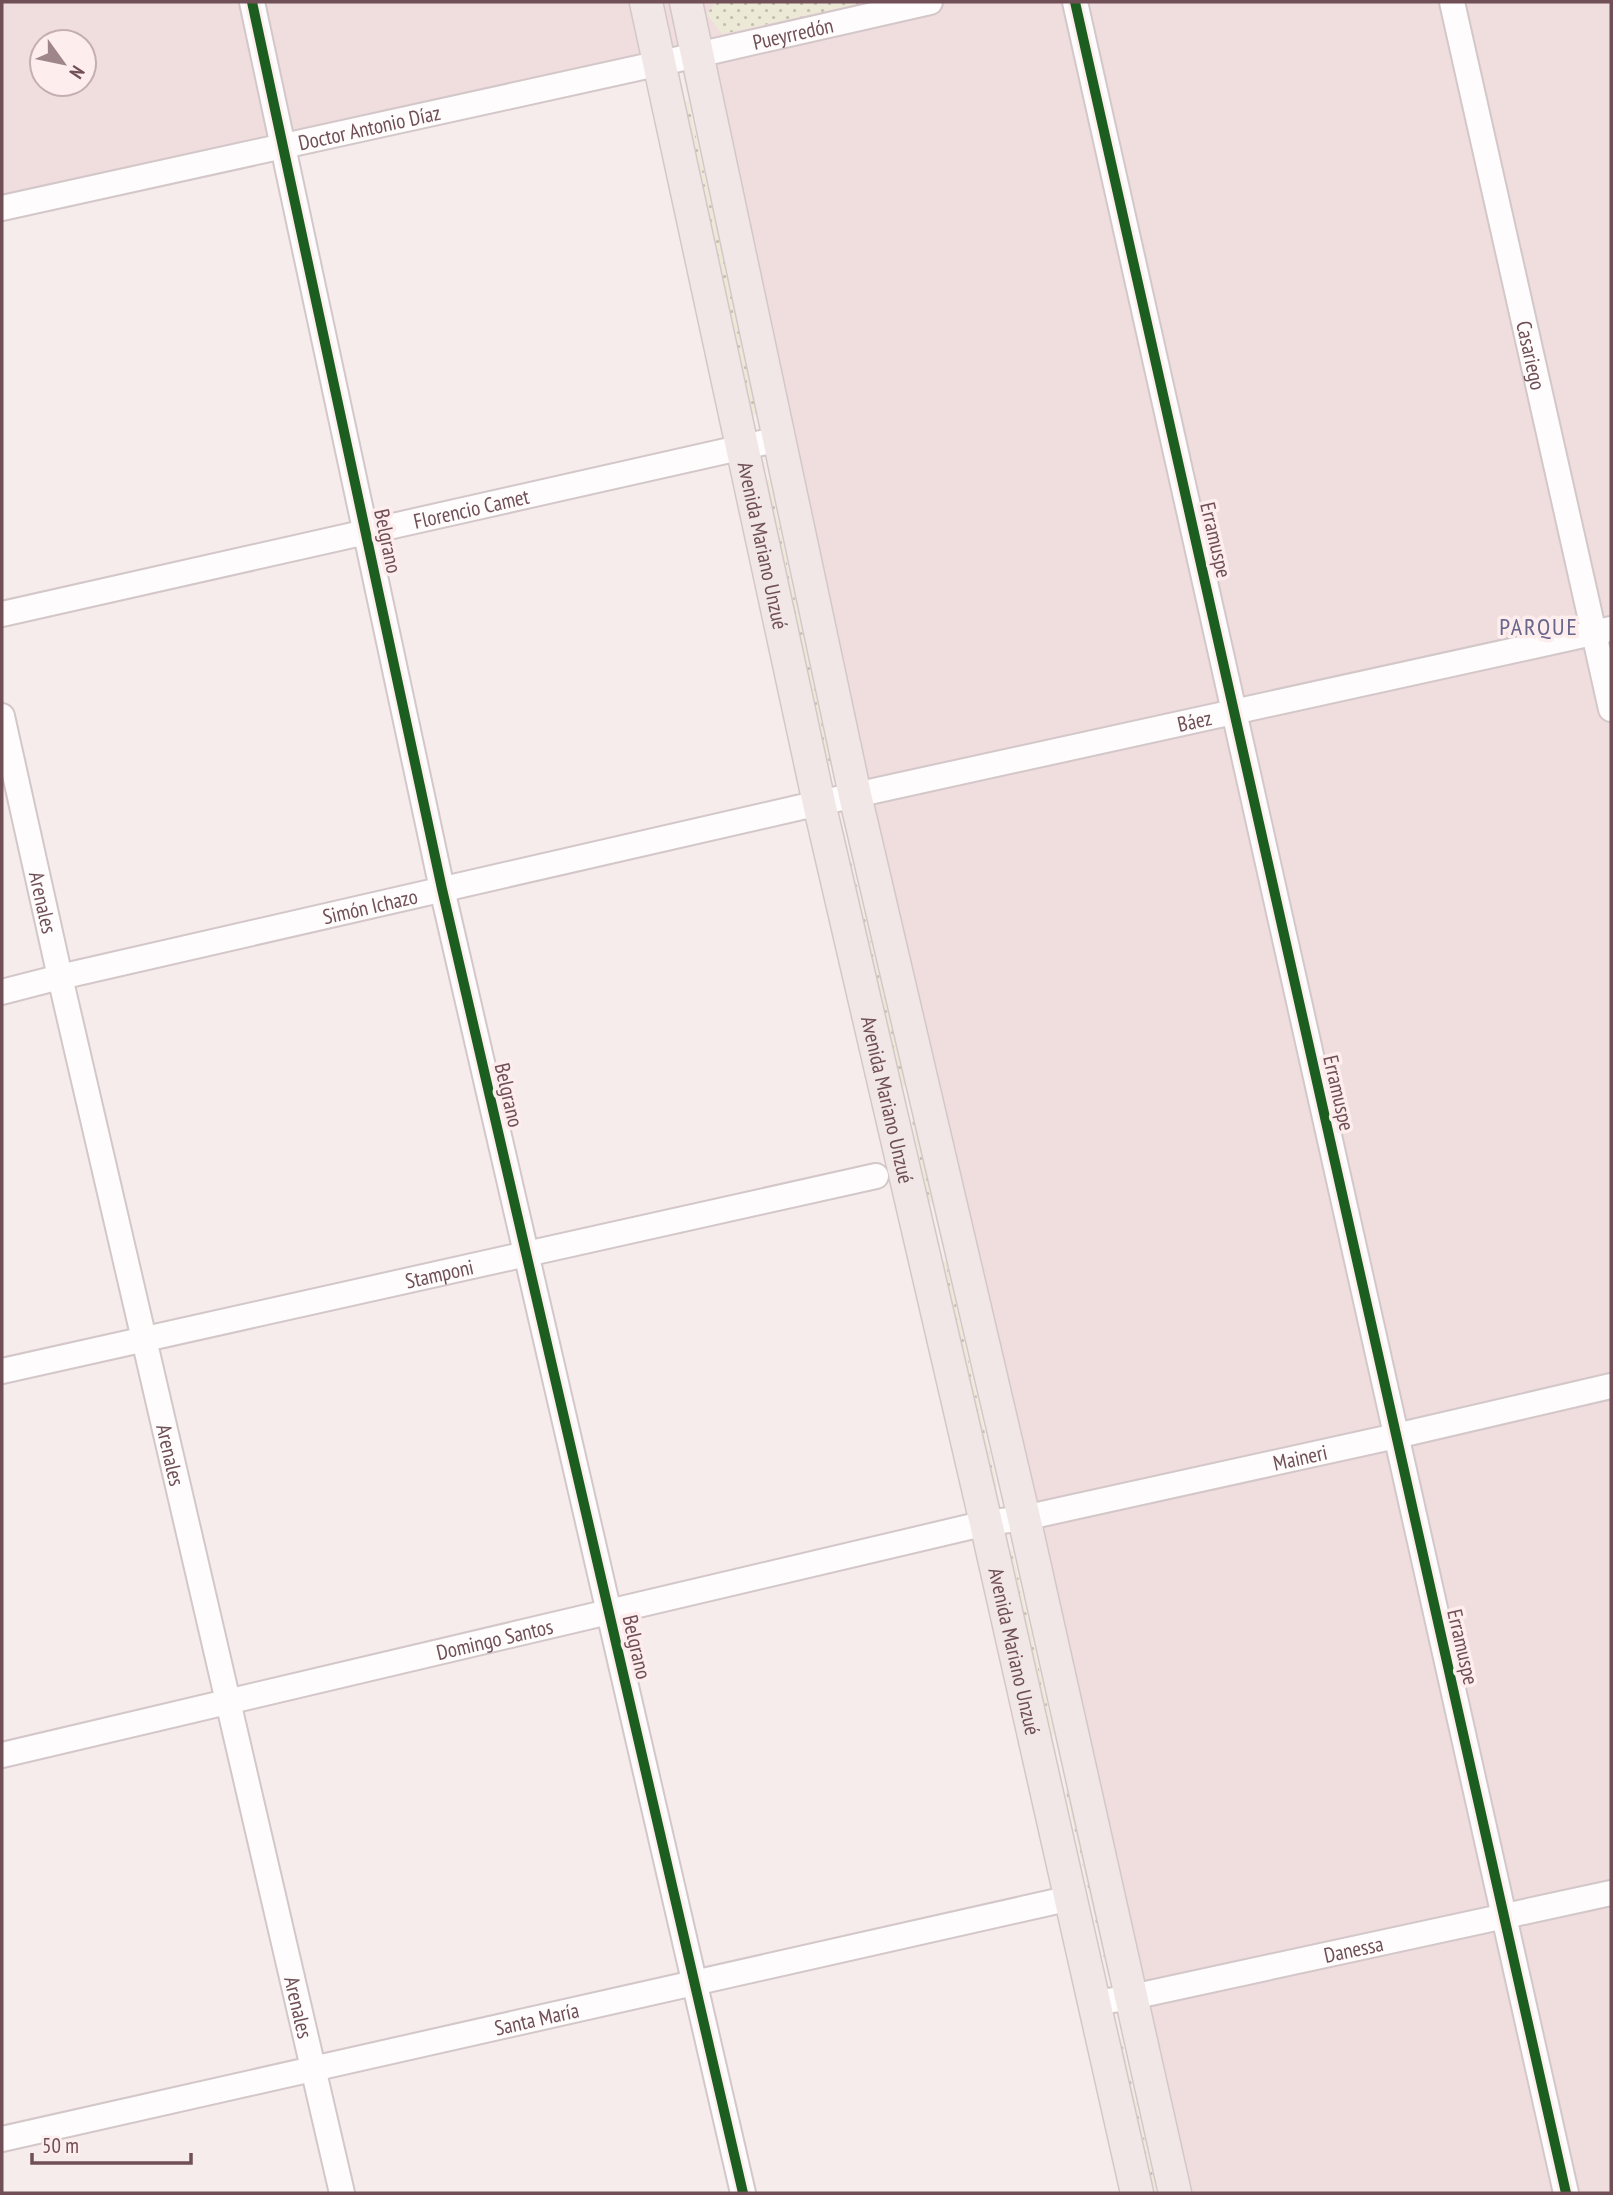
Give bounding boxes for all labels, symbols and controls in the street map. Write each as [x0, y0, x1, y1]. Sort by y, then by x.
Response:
street label: Pueyrredón [750, 11, 836, 55]
north arrow [28, 28, 98, 98]
text: N [64, 61, 90, 83]
street label: Doctor Antonio Díaz [296, 98, 443, 156]
street label: Casariego [1511, 318, 1552, 392]
street label: Avenida Mariano Unzué [732, 459, 795, 632]
street label: Florencio Camet [411, 482, 532, 534]
street label: Erramuspe [1194, 500, 1238, 580]
street label: Belgrano [368, 506, 408, 576]
district label: PARQUE [1499, 611, 1579, 642]
street label: Báez [1175, 704, 1214, 737]
street label: Arenales [23, 869, 63, 936]
street label: Simón Ichazo [320, 882, 420, 930]
street label: Avenida Mariano Unzué [855, 1013, 920, 1186]
street label: Erramuspe [1317, 1053, 1361, 1133]
street label: Belgrano [489, 1060, 529, 1130]
street label: Stamponi [403, 1253, 476, 1294]
street label: Arenales [151, 1421, 191, 1489]
street label: Maineri [1270, 1438, 1330, 1476]
street label: Avenida Mariano Unzué [983, 1565, 1047, 1737]
street label: Erramuspe [1441, 1607, 1485, 1687]
street label: Domingo Santos [434, 1612, 555, 1666]
street label: Belgrano [617, 1612, 657, 1682]
street label: Danessa [1321, 1929, 1386, 1968]
street label: Arenales [279, 1974, 319, 2041]
street label: Santa María [492, 1996, 581, 2041]
scale bar [32, 2122, 191, 2166]
text: 50 m [42, 2132, 79, 2159]

